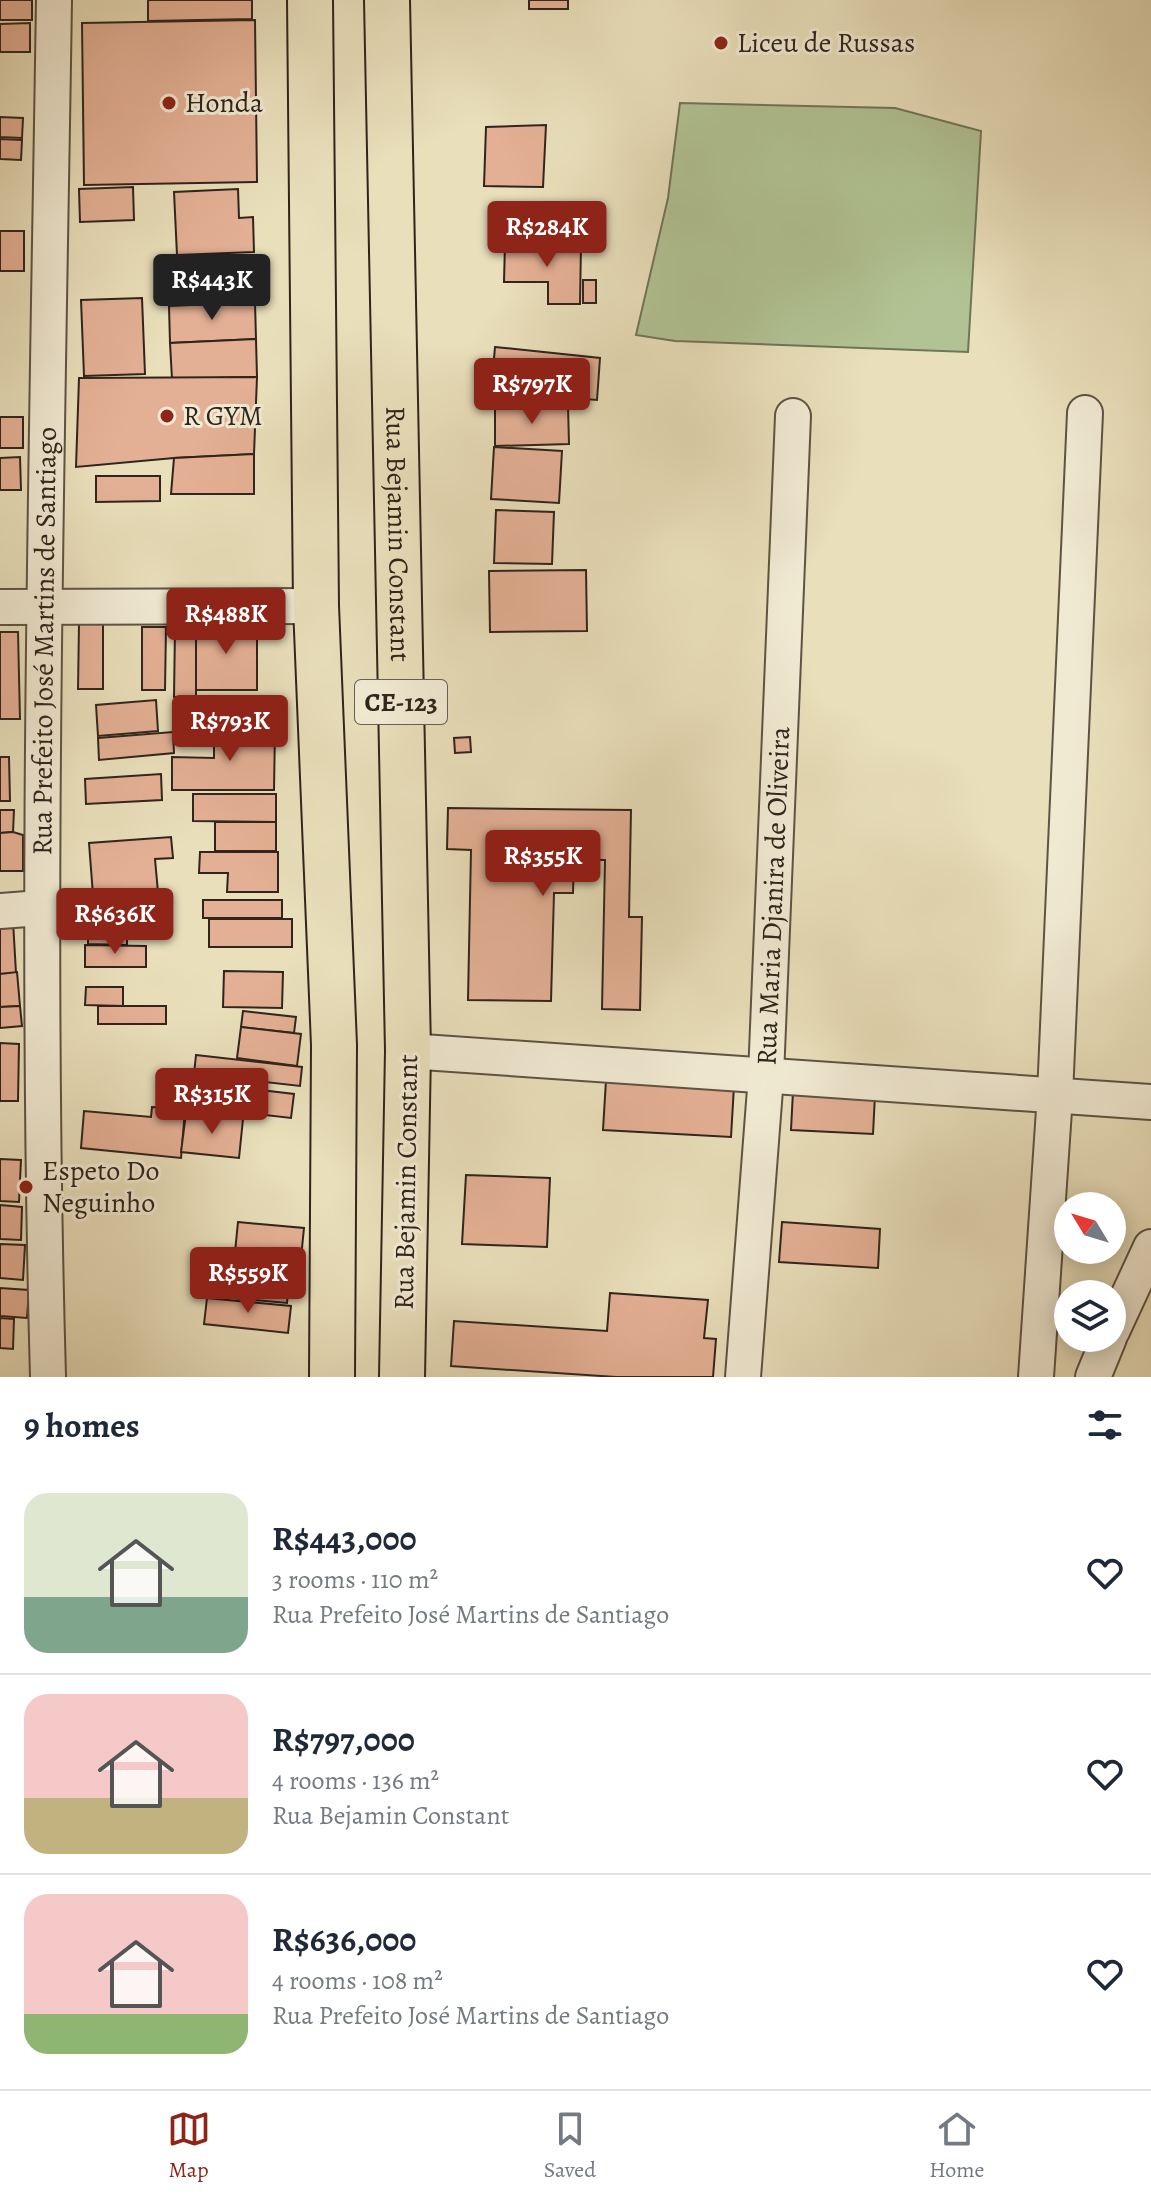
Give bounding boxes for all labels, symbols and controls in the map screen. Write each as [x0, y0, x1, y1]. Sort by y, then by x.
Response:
place label: Liceu de Russas [737, 24, 915, 62]
marker: Liceu de Russas [712, 34, 730, 52]
place label: Honda [185, 84, 263, 122]
marker: Honda [160, 94, 178, 112]
pin: R$284K [482, 201, 612, 269]
text: R$284K [505, 209, 589, 244]
pin: R$443K [147, 254, 277, 322]
text: R$443K [171, 262, 253, 297]
pin: R$797K [467, 358, 597, 426]
text: R$797K [492, 366, 572, 401]
place label: R GYM [183, 397, 263, 435]
street label: Rua Bejamin Constant [376, 406, 419, 662]
marker: R GYM [158, 407, 176, 425]
street label: Rua Prefeito José Martins de Santiago [23, 427, 66, 855]
pin: R$488K [161, 588, 291, 656]
text: R$488K [184, 596, 268, 631]
road number: CE-123 [355, 680, 447, 724]
pin: R$793K [165, 695, 295, 763]
text: R$793K [190, 703, 270, 738]
street label: Rua Maria Djanira de Oliveira [747, 726, 799, 1066]
pin: R$355K [478, 830, 608, 898]
text: R$355K [503, 838, 583, 873]
pin: R$636K [50, 888, 180, 956]
text: R$636K [74, 896, 156, 931]
street label: Rua Bejamin Constant [385, 1054, 427, 1310]
pin: R$315K [147, 1068, 277, 1136]
text: R$315K [173, 1076, 251, 1111]
place label: Espeto Do Neguinho [42, 1152, 160, 1222]
marker: Espeto Do Neguinho [17, 1178, 35, 1196]
north arrow [1054, 1192, 1126, 1264]
map controls [1054, 1192, 1126, 1352]
pin: R$559K [183, 1247, 313, 1315]
text: R$559K [208, 1255, 288, 1290]
button: layers [1054, 1280, 1126, 1352]
text: 9 homes [24, 1402, 140, 1449]
icon: filters [1083, 1403, 1127, 1447]
text: R$443,000 [272, 1515, 417, 1562]
icon: home [88, 1525, 184, 1621]
icon: heart [1083, 1551, 1127, 1595]
text: 3 rooms · 110 m² [272, 1562, 438, 1597]
text: Rua Prefeito José Martins de Santiago [272, 1597, 669, 1632]
text: R$797,000 [272, 1716, 415, 1763]
icon: home [88, 1726, 184, 1822]
icon: heart [1083, 1752, 1127, 1796]
text: 4 rooms · 136 m² [272, 1763, 439, 1798]
text: Rua Bejamin Constant [272, 1798, 509, 1833]
text: R$636,000 [272, 1916, 416, 1963]
icon: home [88, 1926, 184, 2022]
icon: heart [1083, 1952, 1127, 1996]
text: 4 rooms · 108 m² [272, 1963, 443, 1998]
text: Rua Prefeito José Martins de Santiago [272, 1998, 669, 2033]
tab: Map [167, 2107, 211, 2185]
tab: Saved [544, 2107, 596, 2185]
tab: Home [929, 2107, 984, 2185]

